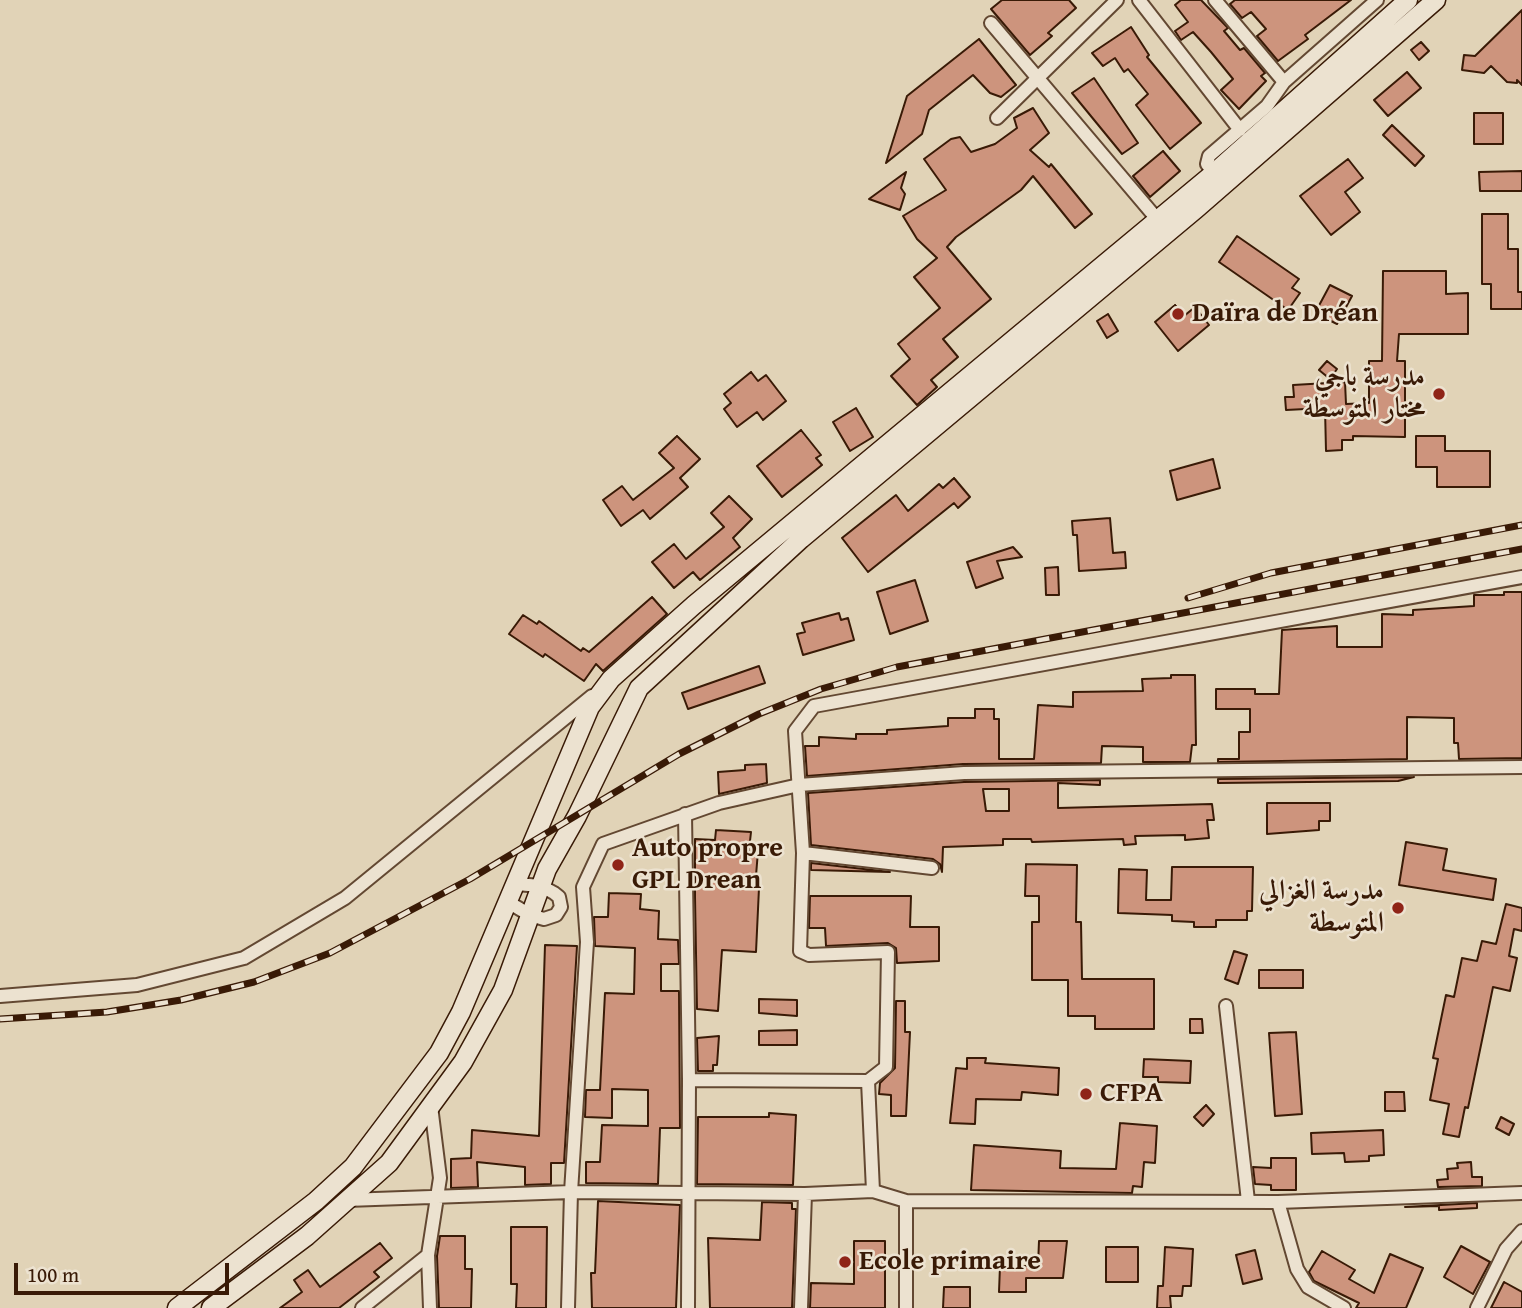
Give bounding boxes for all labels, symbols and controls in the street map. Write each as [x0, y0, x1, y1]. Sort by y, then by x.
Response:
place label: Daïra de Dréan [1192, 297, 1378, 331]
marker: Daïra de Dréan [1170, 306, 1186, 322]
place label: مدرسة باجي مختار المتوسطة [1303, 361, 1425, 427]
marker: مدرسة باجي مختار المتوسطة [1431, 386, 1447, 402]
place label: Auto propre GPL Drean [632, 832, 783, 898]
marker: Auto propre GPL Drean [610, 857, 626, 873]
place label: مدرسة الغزالي المتوسطة [1259, 875, 1384, 941]
marker: مدرسة الغزالي المتوسطة [1390, 900, 1406, 916]
place label: CFPA [1100, 1077, 1163, 1111]
marker: CFPA [1078, 1086, 1094, 1102]
place label: Ecole primaire [859, 1245, 1041, 1279]
scale bar [18, 1248, 233, 1292]
marker: Ecole primaire [837, 1254, 853, 1270]
text: 100 m [27, 1259, 79, 1290]

